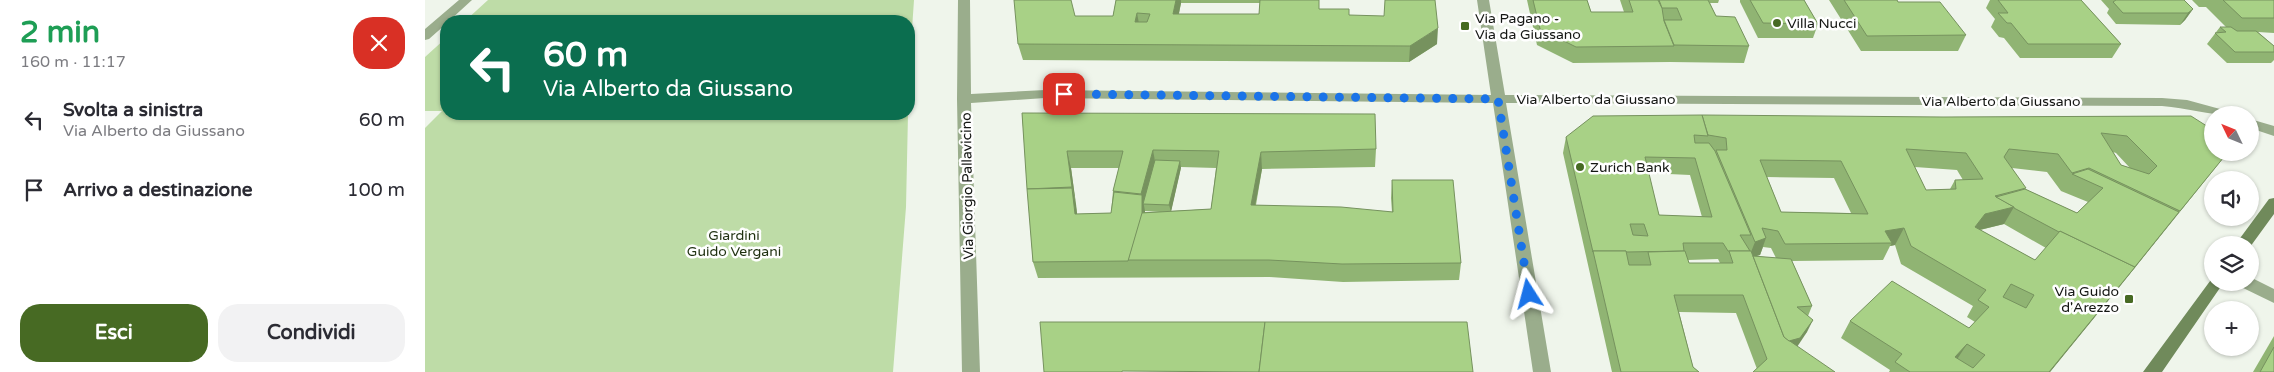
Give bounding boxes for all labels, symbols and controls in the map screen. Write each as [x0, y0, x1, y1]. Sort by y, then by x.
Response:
place label: Via Pagano - Via da Giussano [1475, 10, 1581, 43]
text: 2 min [20, 14, 100, 51]
place label: Villa Nucci [1787, 15, 1856, 32]
button: close [353, 17, 405, 69]
marker: Villa Nucci [1771, 17, 1783, 29]
marker: Via Pagano - Via da Giussano [1459, 20, 1471, 32]
text: 60 m [543, 34, 628, 76]
icon: left [460, 35, 525, 100]
text: 160 m · 11:17 [20, 52, 126, 72]
pin [1043, 73, 1085, 115]
text: Via Alberto da Giussano [543, 76, 793, 102]
icon: arrive [1050, 80, 1078, 108]
street label: Via Alberto da Giussano [1516, 91, 1676, 108]
street label: Via Alberto da Giussano [1921, 93, 2081, 110]
text: Svolta a sinistra [63, 99, 203, 121]
icon: left [20, 106, 48, 134]
north arrow [2204, 106, 2259, 161]
map controls [2204, 106, 2259, 356]
text: 60 m [359, 109, 405, 131]
street label: Via Giorgio Pallavicino [958, 112, 977, 260]
text: Via Alberto da Giussano [63, 121, 245, 141]
place label: Zurich Bank [1590, 159, 1670, 176]
marker: Zurich Bank [1574, 161, 1586, 173]
button: sound [2204, 171, 2259, 226]
icon: arrive [20, 176, 48, 204]
text: Arrivo a destinazione [63, 179, 253, 201]
text: 100 m [347, 179, 405, 201]
park label: Giardini Guido Vergani [687, 227, 781, 260]
button: layers [2204, 236, 2259, 291]
position arrow [1502, 267, 1554, 319]
place label: Via Guido d'Arezzo [2054, 283, 2119, 316]
marker: Via Guido d'Arezzo [2123, 293, 2135, 305]
button: + [2204, 301, 2259, 356]
button: Esci [20, 304, 208, 362]
button: Condividi [218, 304, 405, 362]

